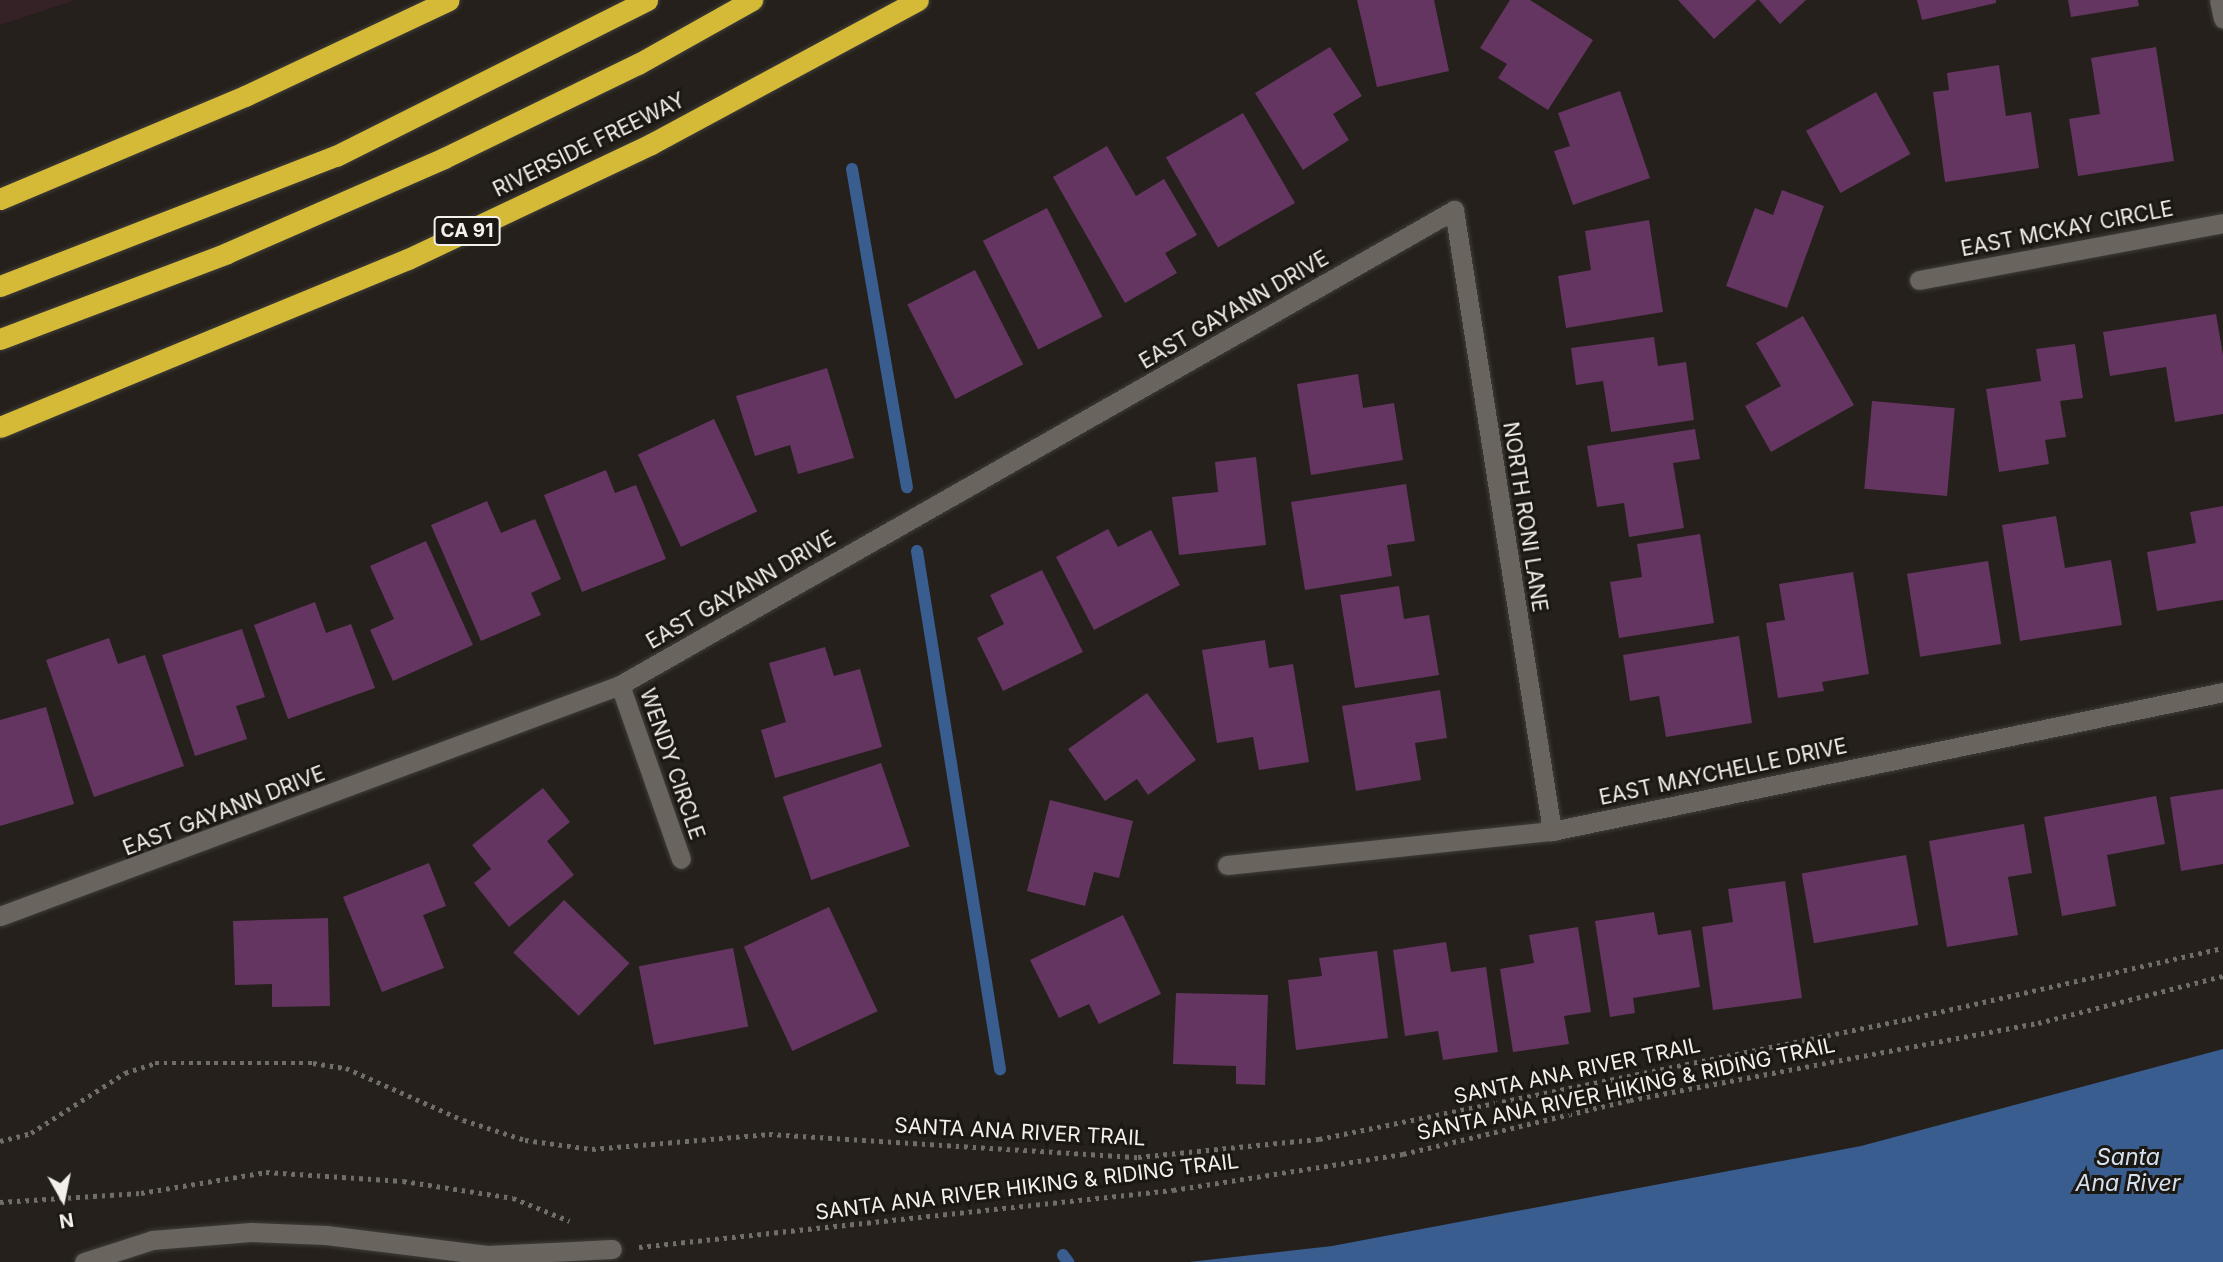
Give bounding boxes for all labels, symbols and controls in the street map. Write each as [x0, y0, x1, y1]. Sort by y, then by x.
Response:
street label: RIVERSIDE FREEWAY [489, 88, 689, 202]
street label: EAST MCKAY CIRCLE [1959, 196, 2175, 262]
road number: CA 91 [432, 216, 502, 246]
street label: EAST GAYANN DRIVE [1135, 246, 1333, 374]
street label: NORTH RONI LANE [1498, 420, 1552, 614]
street label: EAST GAYANN DRIVE [642, 526, 840, 654]
street label: WENDY CIRCLE [634, 685, 710, 843]
street label: EAST MAYCHELLE DRIVE [1597, 733, 1849, 811]
street label: EAST GAYANN DRIVE [119, 761, 329, 861]
street label: SANTA ANA RIVER HIKING & RIDING TRAIL [1415, 1032, 1837, 1146]
street label: SANTA ANA RIVER TRAIL [1451, 1033, 1703, 1109]
street label: SANTA ANA RIVER TRAIL [894, 1113, 1146, 1151]
water label: Santa Ana River [2076, 1143, 2180, 1197]
street label: SANTA ANA RIVER HIKING & RIDING TRAIL [814, 1149, 1240, 1225]
north arrow [28, 1164, 98, 1234]
text: N [57, 1208, 75, 1233]

